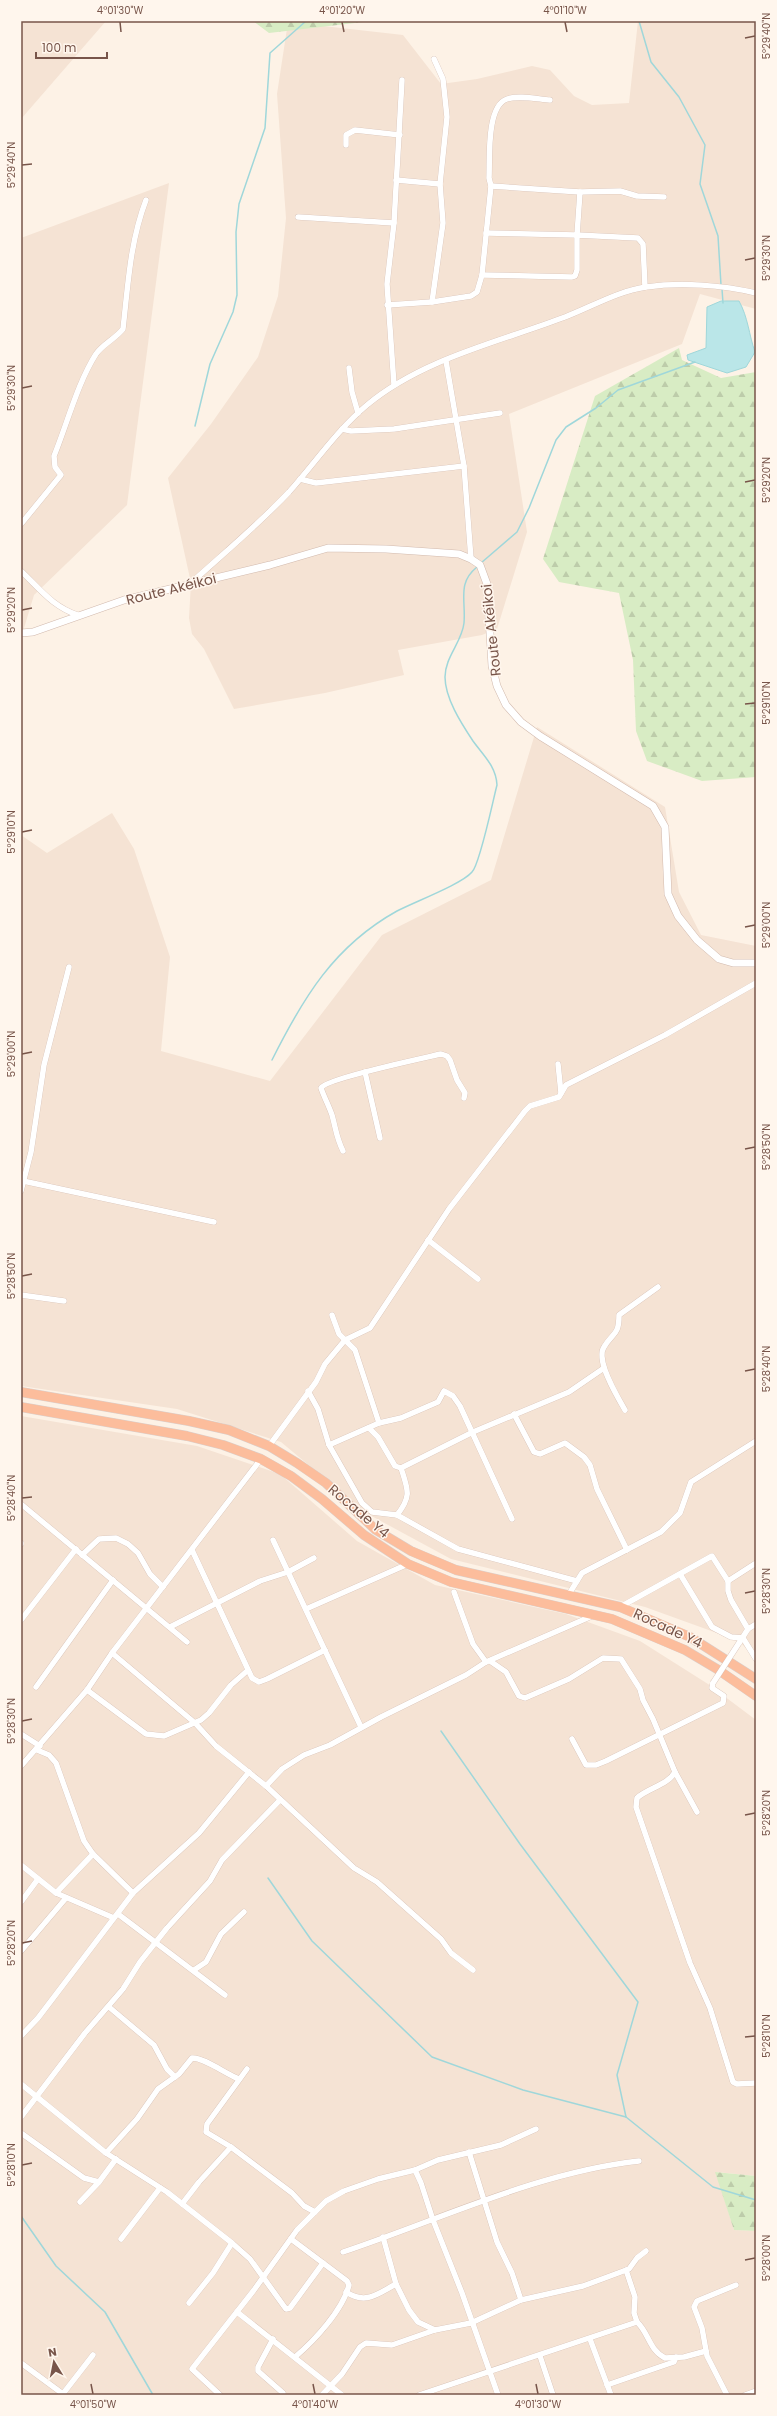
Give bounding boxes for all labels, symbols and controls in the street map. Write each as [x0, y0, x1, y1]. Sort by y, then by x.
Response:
text: 4°01'30"W [97, 3, 143, 18]
text: 4°01'20"W [319, 3, 365, 18]
text: 4°01'10"W [543, 3, 587, 18]
text: 5°29'40"N [759, 13, 774, 59]
scale bar [36, 34, 107, 60]
text: 100 m [42, 39, 76, 56]
text: 5°29'40"N [4, 142, 19, 188]
text: 5°29'30"N [759, 235, 774, 281]
text: 5°29'30"N [4, 365, 19, 411]
text: 5°29'20"N [759, 457, 774, 503]
street label: Route Akéikoi [124, 568, 218, 610]
street label: Route Akéikoi [476, 583, 506, 677]
text: 5°29'20"N [4, 587, 19, 633]
text: 5°29'10"N [759, 681, 774, 725]
text: 5°29'10"N [4, 810, 19, 854]
text: 5°29'00"N [759, 902, 774, 948]
text: 5°29'00"N [4, 1031, 19, 1077]
text: 5°28'50"N [759, 1124, 774, 1170]
text: 5°28'50"N [4, 1253, 19, 1299]
text: 5°28'40"N [759, 1346, 774, 1392]
text: 5°28'40"N [4, 1475, 19, 1521]
street label: Rocade Y4 [324, 1479, 394, 1543]
text: 5°28'30"N [759, 1568, 774, 1614]
street label: Rocade Y4 [630, 1603, 706, 1653]
text: 5°28'30"N [4, 1698, 19, 1744]
text: 5°28'20"N [759, 1790, 774, 1836]
text: 5°28'20"N [4, 1920, 19, 1966]
text: 5°28'10"N [759, 2014, 774, 2058]
text: 5°28'10"N [4, 2143, 19, 2187]
text: 5°28'00"N [759, 2235, 774, 2281]
north arrow [34, 2342, 74, 2382]
text: N [47, 2344, 58, 2361]
text: 4°01'50"W [70, 2397, 117, 2412]
text: 4°01'40"W [292, 2397, 339, 2412]
text: 4°01'30"W [515, 2397, 561, 2412]

